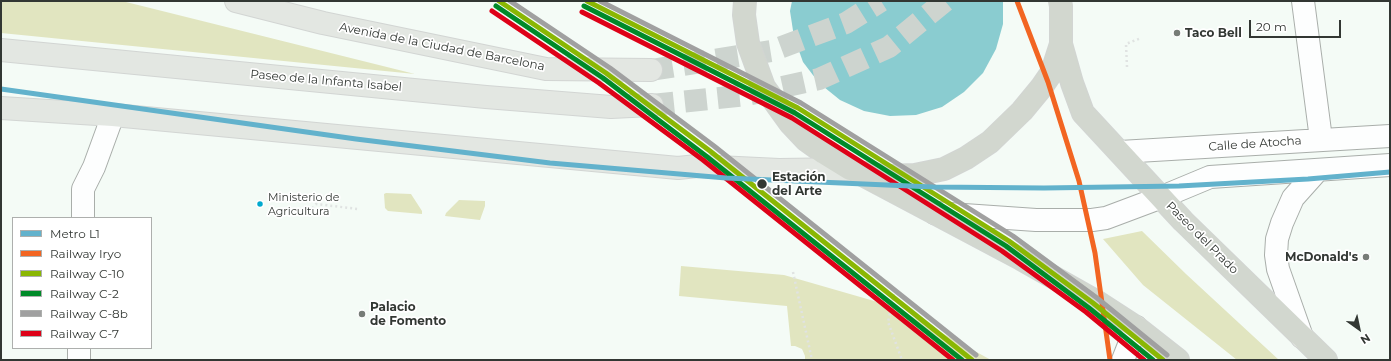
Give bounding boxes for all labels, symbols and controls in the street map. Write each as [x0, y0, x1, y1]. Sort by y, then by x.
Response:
scale bar [1251, 12, 1343, 38]
text: 20 m [1256, 19, 1287, 34]
street label: Avenida de la Ciudad de Barcelona [338, 20, 546, 74]
place label: Taco Bell [1185, 26, 1242, 40]
marker: Taco Bell [1172, 28, 1182, 38]
street label: Paseo de la Infanta Isabel [250, 67, 402, 95]
street label: Calle de Atocha [1208, 134, 1302, 154]
place label: Estación del Arte [772, 170, 826, 198]
marker: Estación del Arte [755, 177, 769, 191]
place label: Ministerio de Agricultura [268, 191, 339, 217]
marker: Ministerio de Agricultura [255, 199, 265, 209]
street label: Paseo del Prado [1163, 199, 1241, 277]
legend [12, 217, 152, 349]
text: Metro L1 [50, 226, 100, 241]
text: Railway Iryo [50, 246, 121, 261]
place label: McDonald's [1285, 250, 1358, 264]
marker: McDonald's [1361, 252, 1371, 262]
text: Railway C-10 [50, 266, 124, 281]
text: Railway C-2 [50, 286, 119, 301]
place label: Palacio de Fomento [370, 300, 446, 328]
text: Railway C-8b [50, 306, 128, 321]
marker: Palacio de Fomento [357, 309, 367, 319]
north arrow [1339, 309, 1379, 349]
text: Railway C-7 [50, 326, 119, 341]
text: N [1358, 331, 1373, 347]

